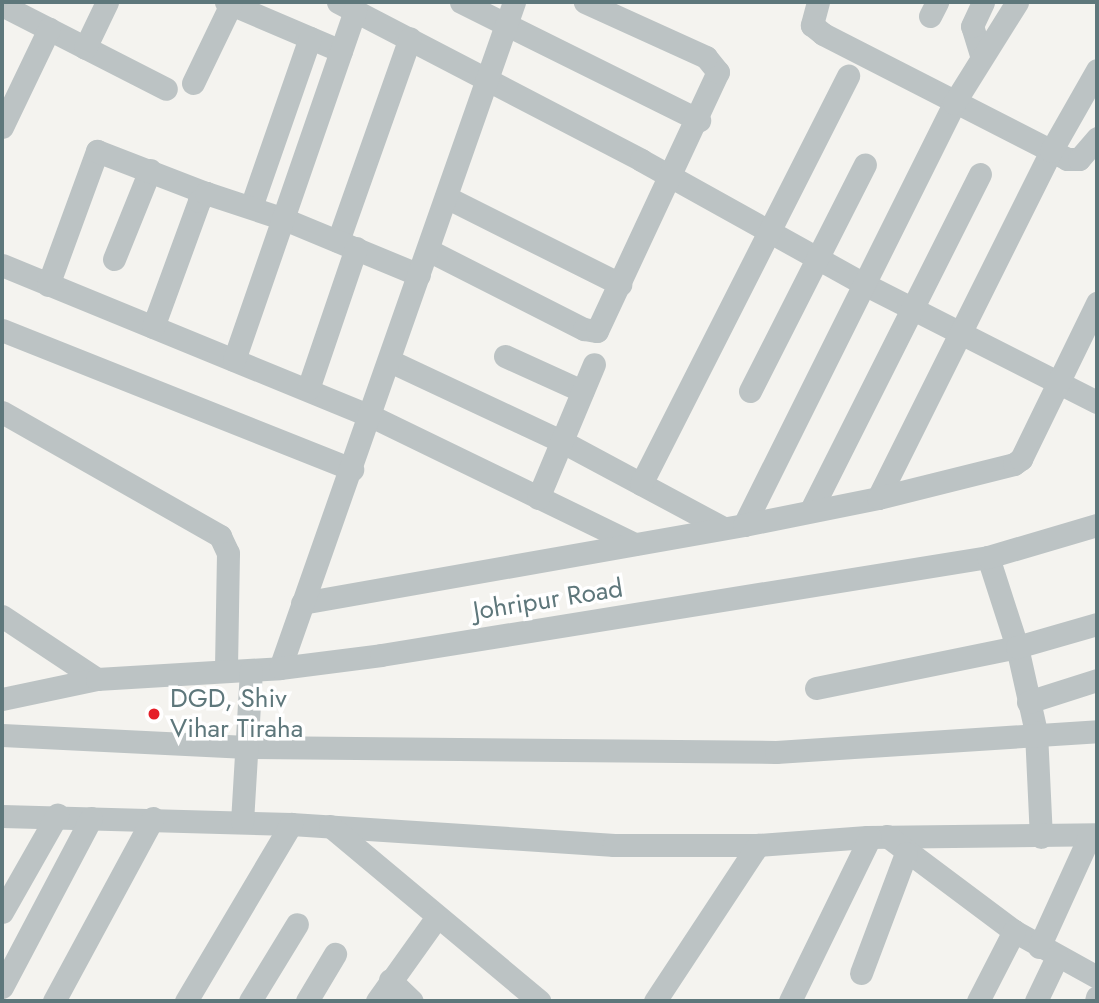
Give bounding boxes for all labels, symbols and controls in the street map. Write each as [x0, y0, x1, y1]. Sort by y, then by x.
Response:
street label: Johripur Road [471, 573, 625, 627]
place label: DGD, Shiv Vihar Tiraha [170, 683, 303, 744]
marker: DGD, Shiv Vihar Tiraha [144, 704, 164, 724]

